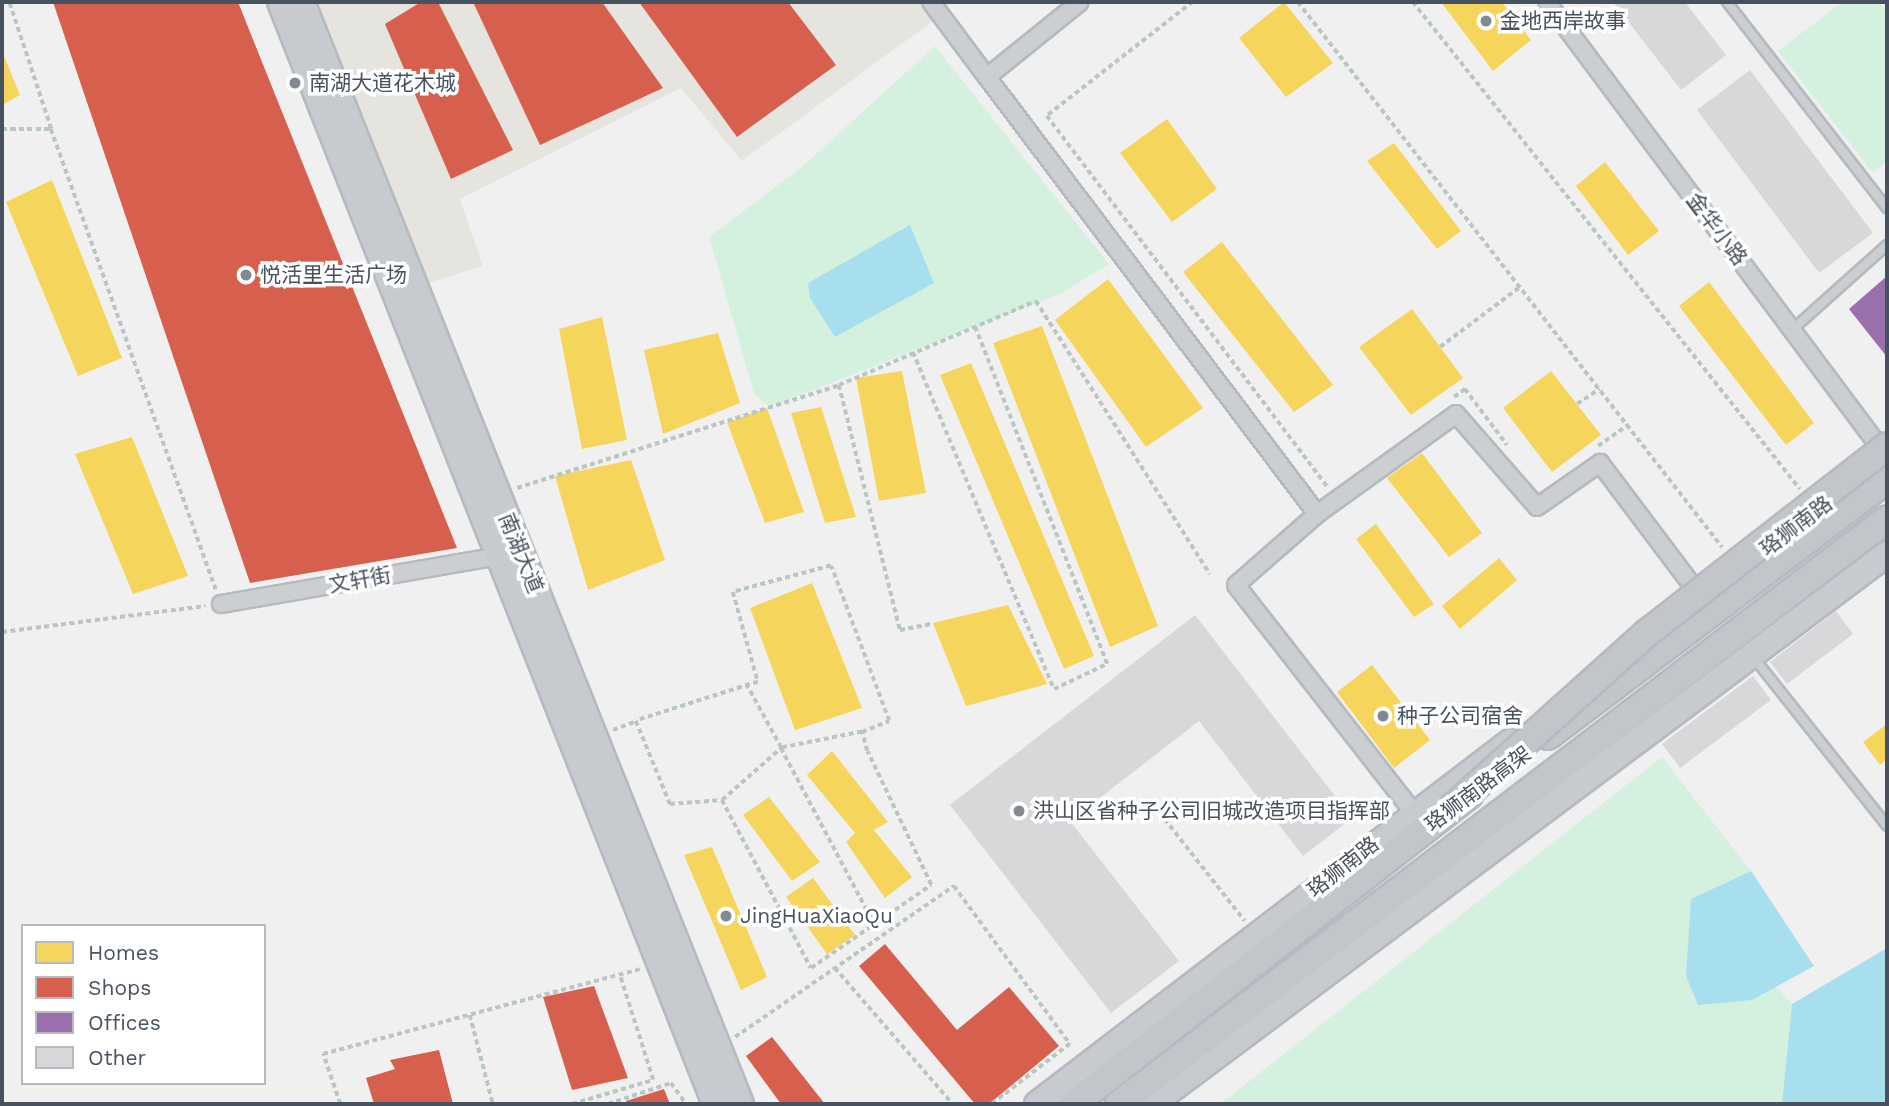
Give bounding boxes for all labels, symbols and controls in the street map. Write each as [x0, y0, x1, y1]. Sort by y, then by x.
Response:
place label: 金地西岸故事 [1500, 8, 1626, 34]
marker: 金地西岸故事 [1478, 13, 1494, 29]
place label: 南湖大道花木城 [309, 70, 456, 96]
marker: 南湖大道花木城 [287, 75, 303, 91]
street label: 金华小路 [1682, 188, 1752, 270]
place label: 悦活里生活广场 [260, 262, 407, 288]
marker: 悦活里生活广场 [238, 267, 254, 283]
street label: 珞狮南路 [1755, 491, 1837, 561]
street label: 南湖大道 [494, 509, 548, 597]
street label: 文轩街 [327, 562, 393, 598]
place label: 种子公司宿舍 [1397, 703, 1523, 729]
marker: 种子公司宿舍 [1375, 708, 1391, 724]
street label: 珞狮南路高架 [1420, 741, 1536, 837]
place label: 洪山区省种子公司旧城改造项目指挥部 [1033, 798, 1390, 824]
marker: 洪山区省种子公司旧城改造项目指挥部 [1011, 803, 1027, 819]
street label: 珞狮南路 [1302, 831, 1384, 903]
place label: JingHuaXiaoQu [740, 903, 893, 929]
marker: JingHuaXiaoQu [718, 908, 734, 924]
legend [21, 924, 266, 1085]
text: Homes [88, 940, 159, 965]
text: Shops [88, 975, 151, 1000]
text: Offices [88, 1010, 161, 1035]
text: Other [88, 1045, 146, 1070]

